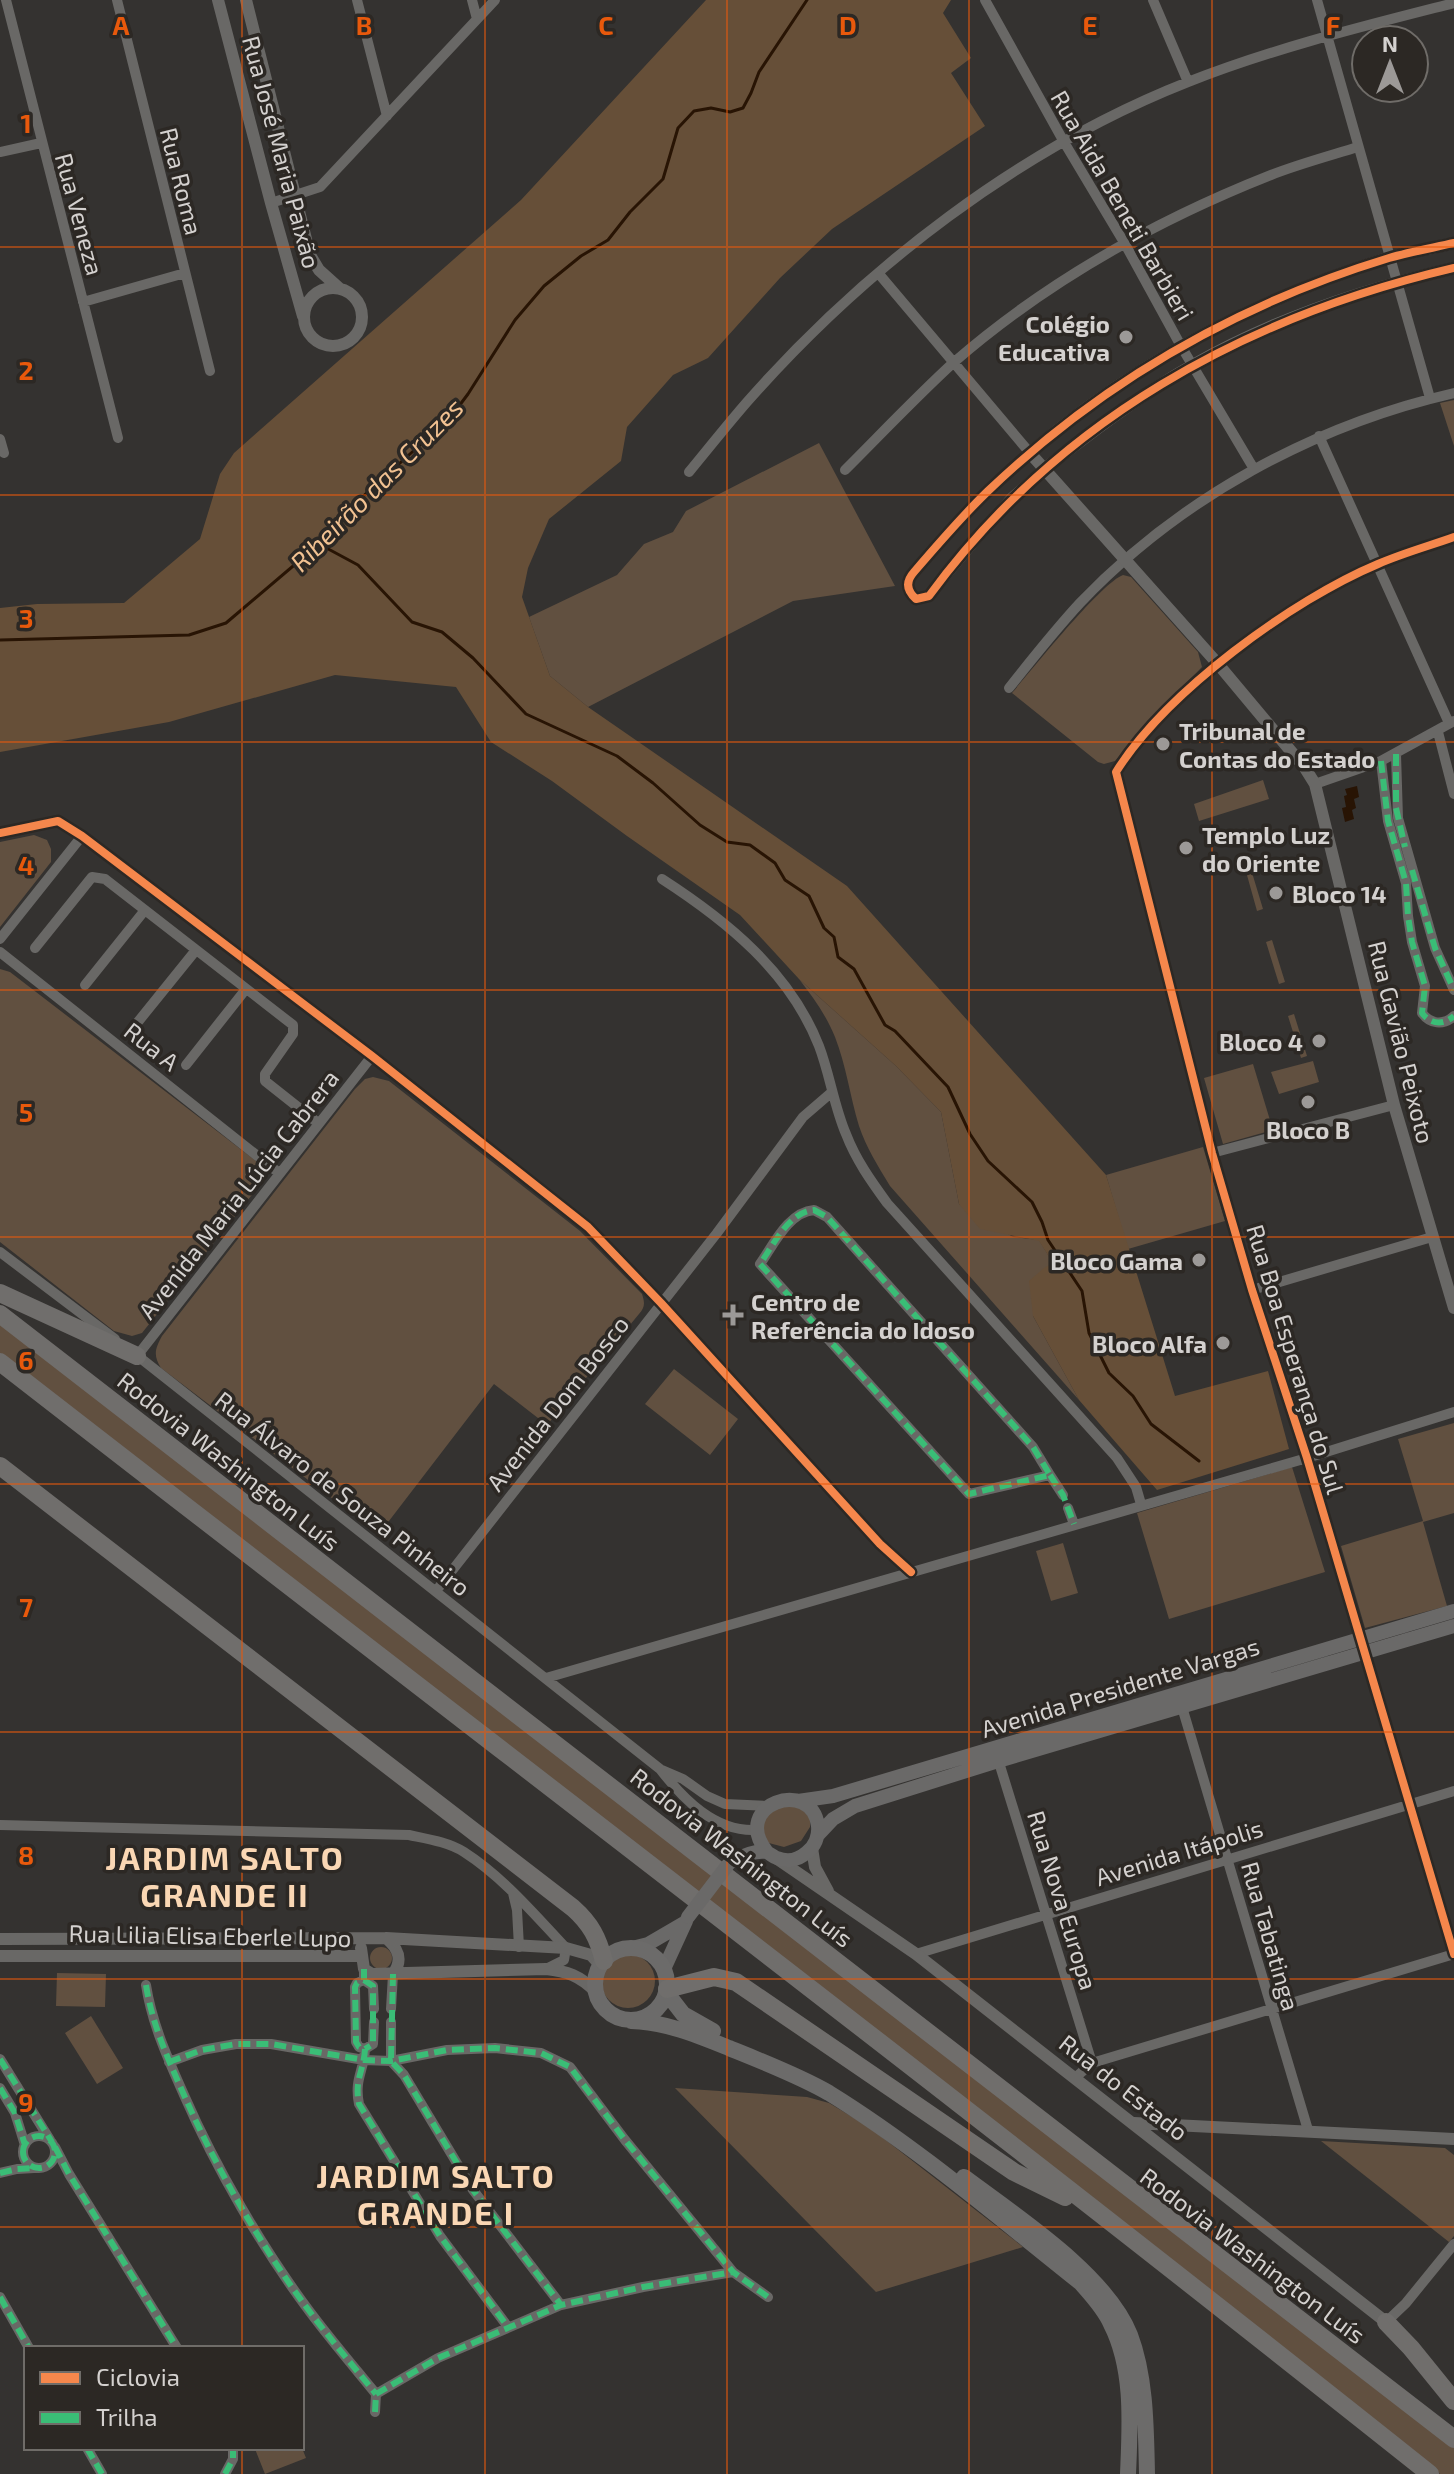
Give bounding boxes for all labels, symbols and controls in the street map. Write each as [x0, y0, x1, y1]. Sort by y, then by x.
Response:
text: A [113, 9, 130, 40]
text: B [356, 9, 372, 40]
text: C [598, 9, 614, 40]
text: D [839, 9, 857, 40]
text: E [1082, 9, 1098, 40]
text: F [1326, 9, 1340, 40]
north arrow [1350, 24, 1430, 104]
text: N [1382, 30, 1398, 56]
street label: Rua José Maria Paixão [237, 32, 327, 272]
street label: Rua Aida Beneti Barbieri [1045, 85, 1201, 325]
text: 1 [20, 107, 32, 138]
street label: Rua Roma [155, 124, 209, 238]
street label: Rua Veneza [50, 150, 110, 278]
place label: Colégio Educativa [998, 309, 1110, 366]
marker: Colégio Educativa [1117, 328, 1135, 346]
text: 2 [18, 354, 34, 385]
water label: Ribeirão das Cruzes [283, 391, 469, 577]
text: 3 [19, 602, 33, 633]
place label: Tribunal de Contas do Estado [1179, 716, 1375, 773]
marker: Tribunal de Contas do Estado [1154, 735, 1172, 753]
place label: Templo Luz do Oriente [1202, 820, 1330, 877]
marker: Templo Luz do Oriente [1177, 839, 1195, 857]
text: 4 [18, 849, 34, 880]
place label: Bloco 14 [1292, 879, 1386, 908]
marker: Bloco 14 [1267, 884, 1285, 902]
street label: Rua Gavião Peixoto [1363, 938, 1441, 1146]
street label: Rua A [119, 1016, 185, 1076]
place label: Bloco 4 [1219, 1027, 1303, 1056]
marker: Bloco 4 [1310, 1032, 1328, 1050]
street label: Avenida Maria Lúcia Cabrera [132, 1064, 344, 1324]
marker: Bloco B [1299, 1093, 1317, 1111]
text: 5 [19, 1096, 33, 1127]
place label: Bloco B [1266, 1115, 1350, 1144]
street label: Rua Boa Esperança do Sul [1240, 1221, 1351, 1498]
place label: Bloco Gama [1050, 1246, 1183, 1275]
marker: Bloco Gama [1190, 1251, 1208, 1269]
place label: Centro de Referência do Idoso [751, 1287, 975, 1344]
marker: Centro de Referência do Idoso [722, 1304, 744, 1326]
street label: Avenida Dom Bosco [480, 1310, 634, 1496]
place label: Bloco Alfa [1092, 1329, 1207, 1358]
marker: Bloco Alfa [1214, 1334, 1232, 1352]
text: 6 [18, 1344, 34, 1375]
street label: Rodovia Washington Luís [112, 1365, 346, 1557]
street label: Rua Álvaro de Souza Pinheiro [210, 1384, 476, 1602]
text: 7 [19, 1591, 33, 1622]
street label: Avenida Presidente Vargas [977, 1631, 1263, 1743]
street label: Rodovia Washington Luís [625, 1761, 859, 1953]
street label: Rua Nova Europa [1022, 1807, 1104, 1993]
street label: Avenida Itápolis [1092, 1813, 1266, 1891]
district label: JARDIM SALTO GRANDE II [105, 1838, 345, 1913]
text: 8 [18, 1839, 34, 1870]
street label: Rua Tabatinga [1236, 1858, 1306, 2014]
street label: Rua Lilia Elisa Eberle Lupo [68, 1918, 352, 1952]
street label: Rua do Estado [1054, 2028, 1194, 2146]
text: 9 [18, 2086, 34, 2117]
district label: JARDIM SALTO GRANDE I [316, 2156, 556, 2231]
street label: Rodovia Washington Luís [1135, 2161, 1371, 2349]
legend [24, 2346, 304, 2450]
text: Ciclovia [96, 2362, 180, 2391]
text: Trilha [96, 2402, 158, 2431]

